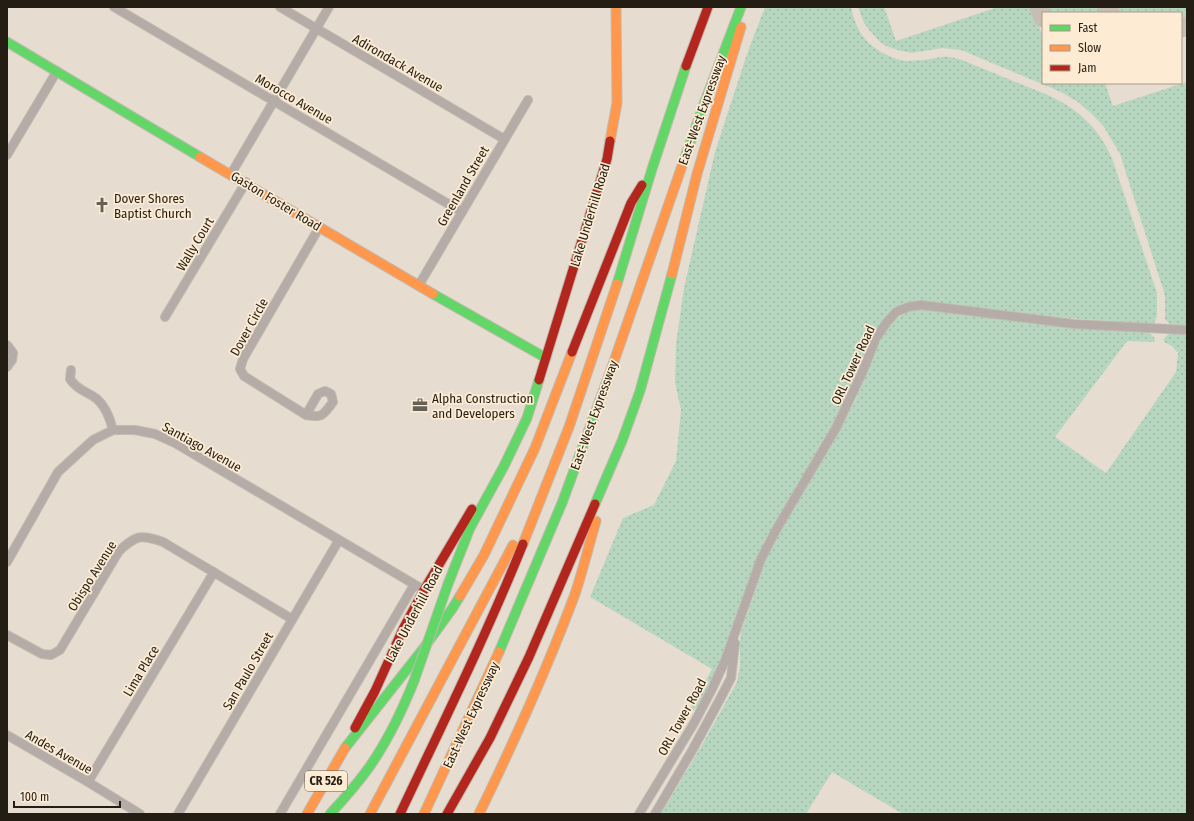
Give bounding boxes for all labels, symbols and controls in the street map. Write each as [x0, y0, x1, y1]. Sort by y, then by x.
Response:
legend [1042, 12, 1182, 84]
text: Fast [1078, 21, 1097, 35]
street label: Adirondack Avenue [350, 31, 446, 95]
text: Slow [1078, 41, 1101, 55]
street label: East-West Expressway [675, 53, 729, 167]
text: Jam [1078, 61, 1096, 75]
street label: Morocco Avenue [253, 71, 335, 127]
street label: Greenland Street [434, 143, 492, 229]
street label: Lake Underhill Road [567, 162, 613, 268]
street label: Gaston Foster Road [228, 168, 324, 234]
place label: Dover Shores Baptist Church [114, 191, 192, 221]
church icon: Dover Shores Baptist Church [93, 196, 111, 214]
street label: Wally Court [173, 214, 217, 274]
street label: Dover Circle [227, 296, 271, 358]
street label: ORL Tower Road [828, 323, 878, 407]
street label: East-West Expressway [567, 358, 621, 472]
place label: Alpha Construction and Developers [432, 391, 533, 421]
office icon: Alpha Construction and Developers [411, 396, 429, 414]
street label: Santiago Avenue [160, 419, 244, 475]
street label: Obispo Avenue [65, 538, 119, 614]
street label: Lake Underhill Road [382, 563, 446, 665]
street label: San Paulo Street [220, 629, 277, 713]
street label: Lima Place [120, 643, 162, 699]
street label: East-West Expressway [440, 659, 502, 771]
street label: ORL Tower Road [655, 676, 709, 758]
street label: Andes Avenue [23, 727, 95, 777]
road number: CR 526 [305, 771, 347, 791]
scale bar [14, 783, 120, 809]
text: 100 m [20, 790, 49, 804]

